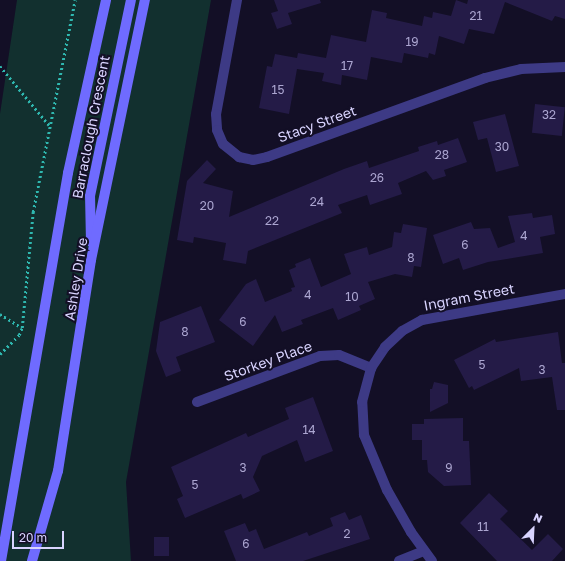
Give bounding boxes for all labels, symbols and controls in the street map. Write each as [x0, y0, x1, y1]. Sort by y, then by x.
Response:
house number: 21 [470, 9, 482, 23]
house number: 19 [405, 35, 419, 49]
street label: Barraclough Crescent [69, 54, 113, 200]
house number: 17 [341, 59, 353, 73]
house number: 15 [272, 83, 284, 97]
street label: Stacy Street [275, 102, 359, 146]
house number: 32 [542, 108, 556, 122]
house number: 30 [495, 140, 509, 154]
house number: 28 [435, 148, 449, 162]
house number: 26 [370, 171, 384, 185]
house number: 24 [310, 195, 324, 209]
house number: 20 [200, 199, 214, 213]
house number: 22 [265, 214, 279, 228]
house number: 4 [520, 229, 528, 243]
street label: Ashley Drive [61, 236, 91, 322]
house number: 6 [461, 238, 469, 252]
house number: 8 [407, 251, 415, 265]
street label: Ingram Street [422, 280, 516, 314]
house number: 4 [304, 288, 312, 302]
house number: 10 [345, 290, 359, 304]
house number: 6 [239, 315, 247, 329]
house number: 8 [181, 325, 189, 339]
street label: Storkey Place [222, 337, 314, 385]
house number: 5 [479, 358, 485, 372]
house number: 3 [538, 363, 546, 377]
house number: 14 [302, 423, 316, 437]
house number: 3 [239, 461, 247, 475]
house number: 9 [445, 461, 453, 475]
house number: 5 [192, 478, 198, 492]
north arrow [513, 509, 553, 549]
text: N [532, 510, 545, 525]
house number: 11 [477, 520, 489, 534]
scale bar [14, 523, 66, 549]
house number: 2 [344, 527, 350, 541]
text: 20 m [19, 530, 47, 545]
house number: 6 [242, 537, 250, 551]

